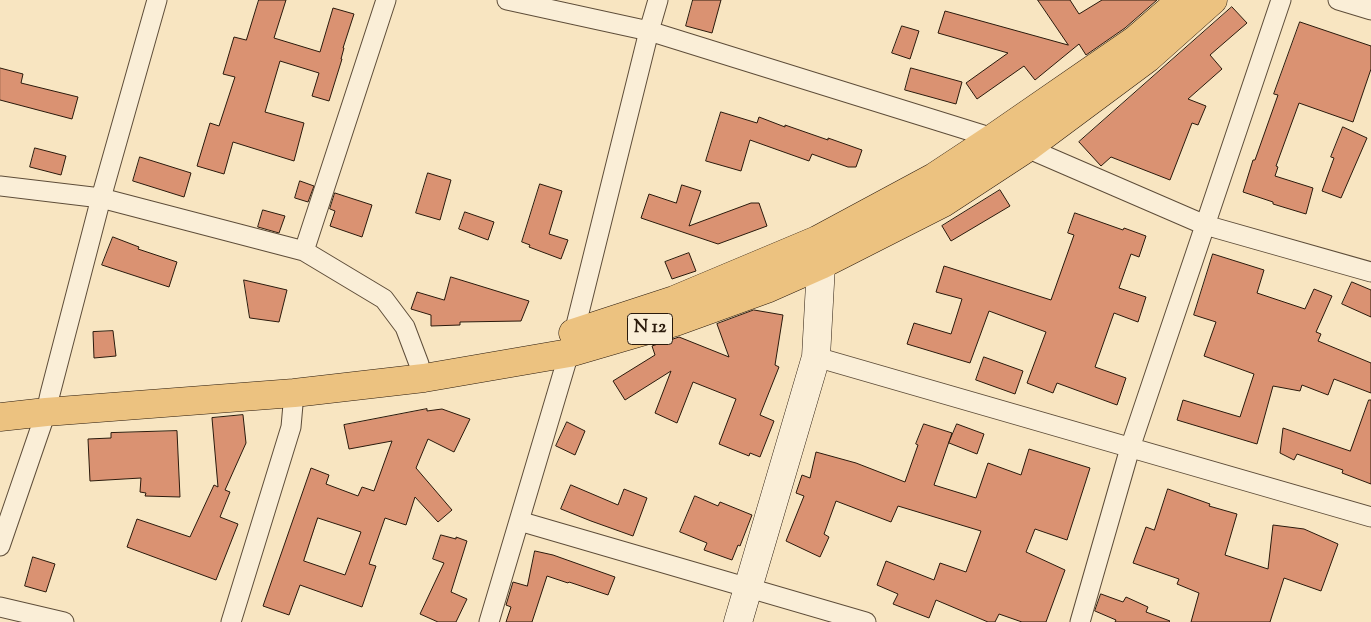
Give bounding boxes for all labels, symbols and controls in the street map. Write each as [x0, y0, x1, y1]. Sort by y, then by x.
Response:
road number: N 12 [628, 314, 672, 344]

